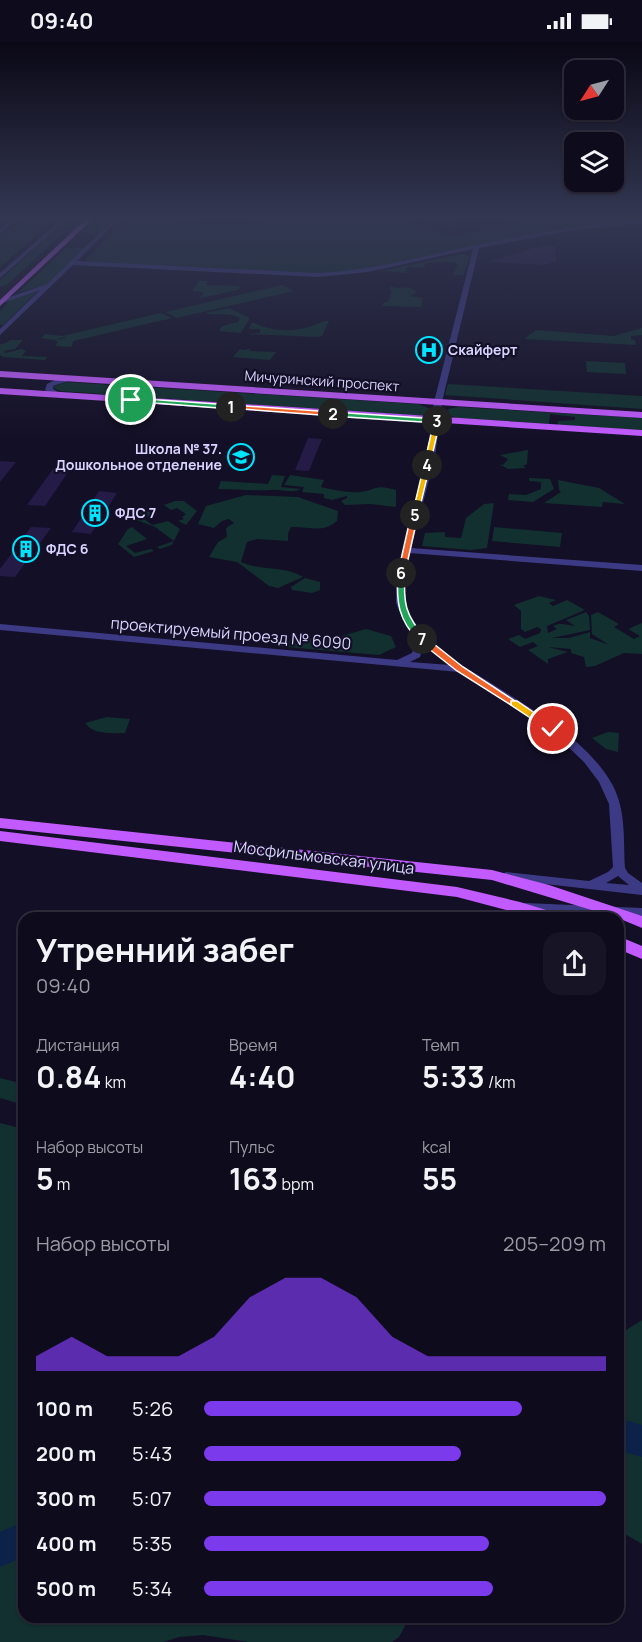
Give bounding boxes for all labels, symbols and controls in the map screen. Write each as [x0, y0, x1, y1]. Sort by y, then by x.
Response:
text: 09:40 [30, 6, 94, 36]
north arrow [564, 60, 624, 120]
map controls [564, 60, 624, 192]
button: layers [564, 132, 624, 192]
hospital icon: Скайферт [414, 335, 444, 365]
place label: Скайферт [448, 340, 518, 359]
street label: Мичуринский проспект [244, 366, 400, 395]
pin [105, 374, 156, 425]
icon: arrive [114, 383, 147, 416]
pin: 1 [216, 392, 246, 422]
text: 1 [227, 396, 235, 418]
pin: 2 [318, 399, 348, 429]
text: 2 [328, 403, 338, 425]
pin: 3 [422, 406, 452, 436]
text: 3 [432, 410, 442, 432]
place label: Школа № 37. Дошкольное отделение [55, 439, 222, 474]
school or university icon: Школа № 37. Дошкольное отделение [226, 442, 256, 472]
pin: 4 [412, 450, 442, 480]
text: 4 [422, 454, 432, 476]
building icon: ФДС 7 [80, 498, 110, 528]
pin: 5 [400, 500, 430, 530]
place label: ФДС 7 [115, 503, 156, 522]
text: 5 [410, 504, 420, 526]
building icon: ФДС 6 [11, 534, 41, 564]
place label: ФДС 6 [46, 539, 88, 558]
pin: 6 [386, 558, 416, 588]
text: 6 [396, 562, 406, 584]
street label: проектируемый проезд № 6090 [110, 612, 352, 654]
pin: 7 [407, 624, 437, 654]
text: 7 [418, 628, 426, 650]
pin [527, 703, 578, 754]
icon: check [536, 712, 569, 745]
street label: Мосфильмовская улица [232, 835, 416, 879]
text: Утренний забег [36, 927, 294, 972]
button: share [543, 932, 606, 995]
text: 09:40 [36, 972, 91, 999]
text: Дистанция [36, 1034, 120, 1056]
text: Время [229, 1034, 277, 1056]
text: Темп [422, 1034, 460, 1056]
text: 0.84 [36, 1056, 101, 1097]
text: 4:40 [229, 1056, 296, 1097]
text: 5:33 [422, 1056, 485, 1097]
text: km [101, 1071, 126, 1093]
text: /km [485, 1071, 516, 1093]
text: Набор высоты [36, 1136, 143, 1158]
text: Пульс [229, 1136, 275, 1158]
text: kcal [422, 1136, 451, 1158]
text: 5 [36, 1158, 54, 1199]
text: 163 [229, 1158, 278, 1199]
text: 55 [422, 1158, 457, 1199]
text: m [54, 1173, 70, 1195]
text: bpm [278, 1173, 314, 1195]
text: Набор высоты [36, 1230, 170, 1257]
text: 205–209 m [503, 1230, 606, 1257]
text: 100 m [36, 1395, 93, 1422]
text: 5:26 [132, 1395, 173, 1422]
text: 200 m [36, 1440, 96, 1467]
text: 5:43 [132, 1440, 172, 1467]
text: 300 m [36, 1485, 96, 1512]
text: 5:07 [132, 1485, 172, 1512]
text: 400 m [36, 1530, 96, 1557]
text: 5:35 [132, 1530, 172, 1557]
text: 500 m [36, 1575, 96, 1602]
text: 5:34 [132, 1575, 172, 1602]

